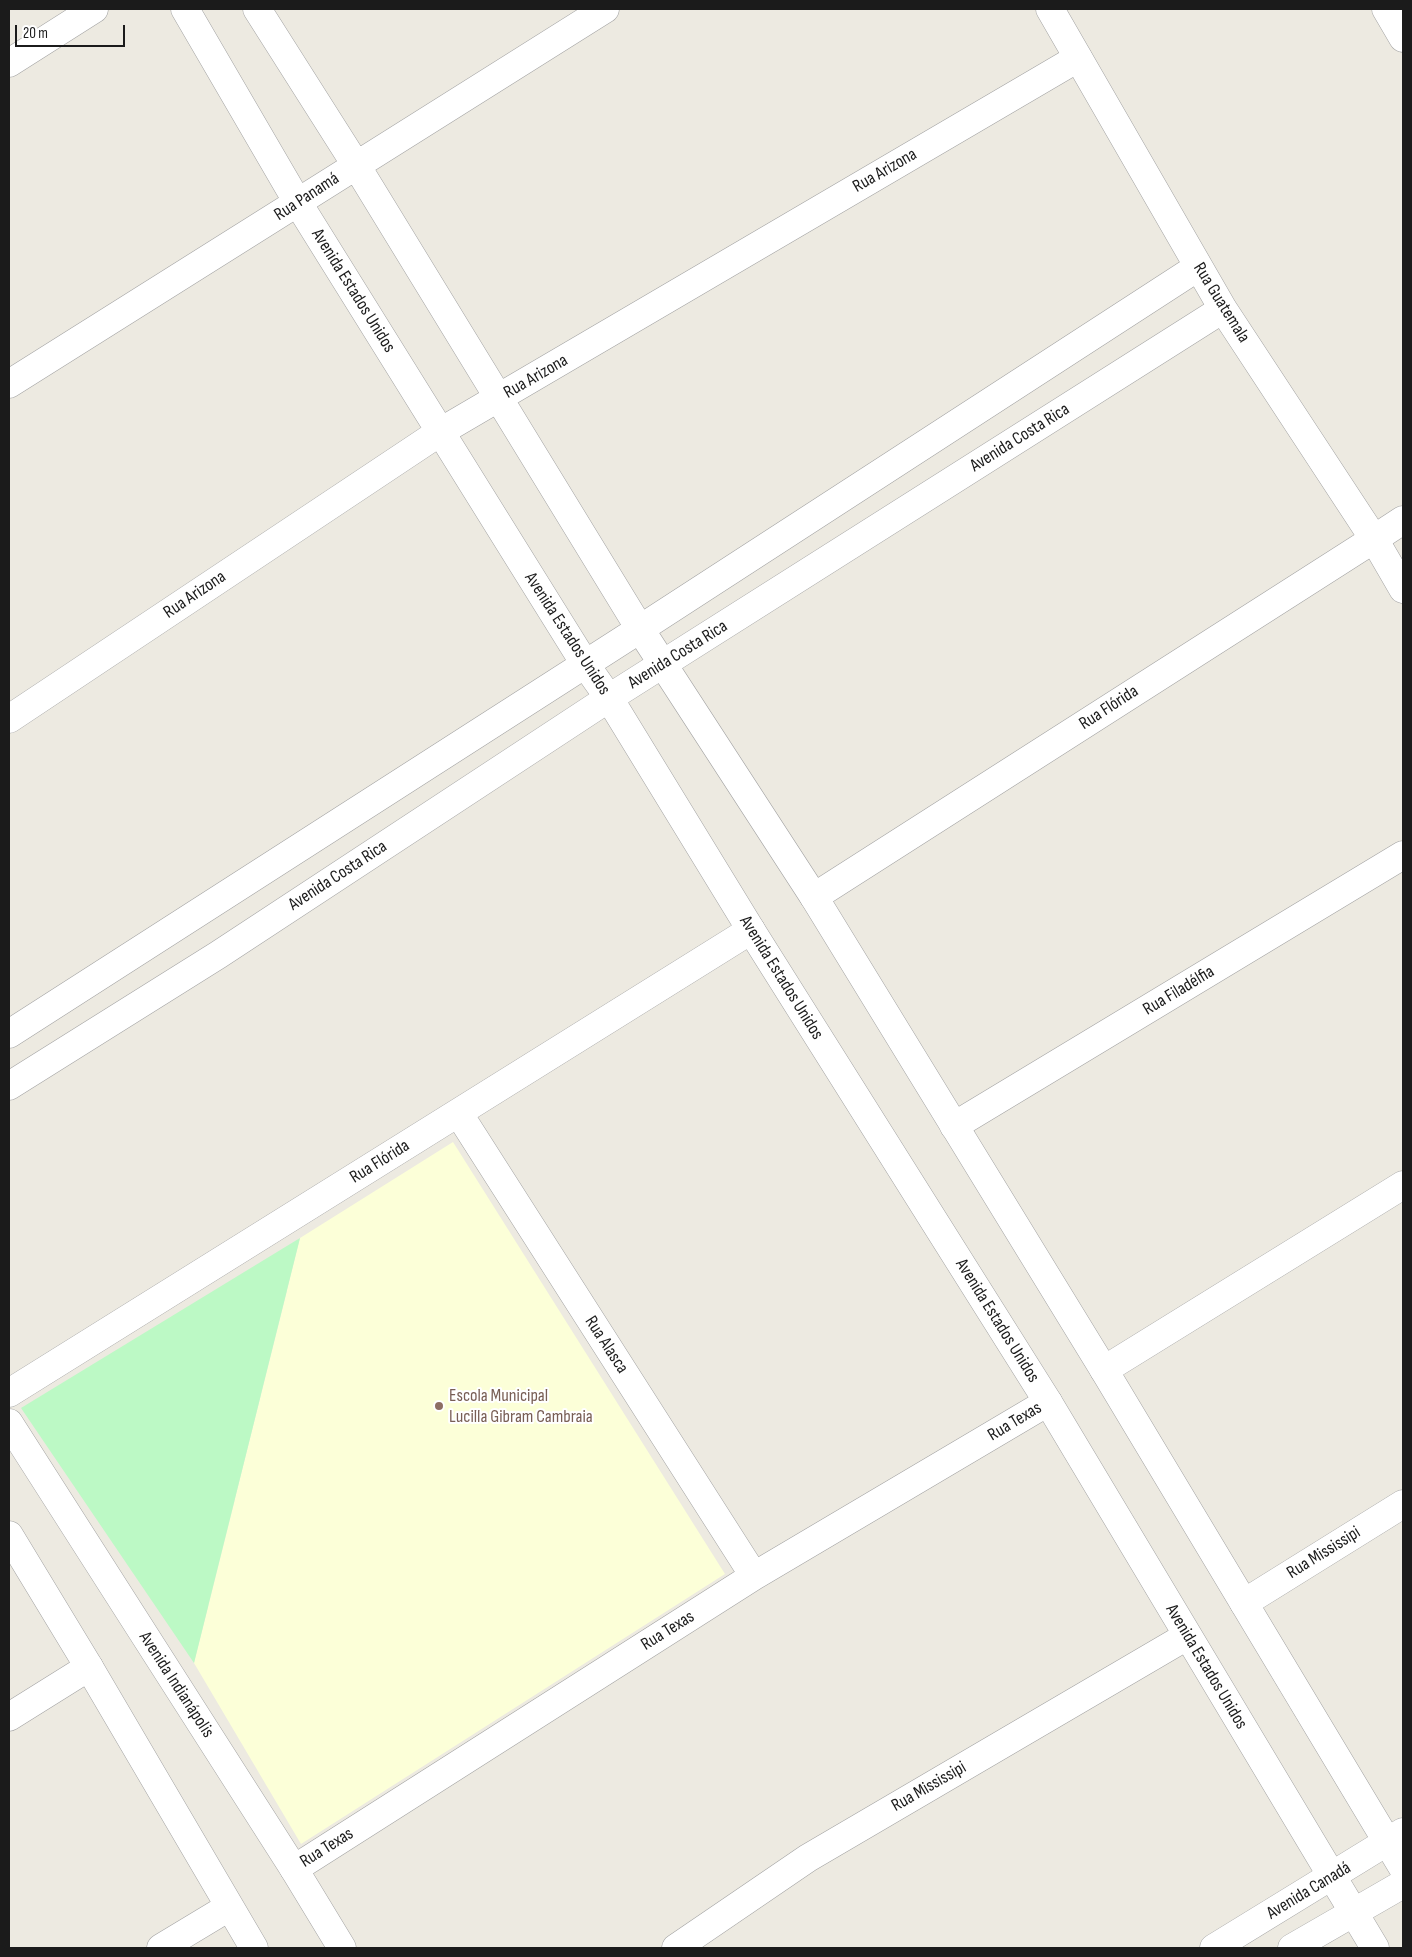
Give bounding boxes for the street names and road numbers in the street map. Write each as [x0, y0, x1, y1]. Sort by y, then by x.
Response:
street label: Rua Arizona [849, 144, 921, 198]
street label: Rua Panamá [270, 168, 344, 226]
street label: Avenida Estados Unidos [306, 225, 400, 357]
street label: Rua Guatemala [1188, 259, 1254, 347]
street label: Rua Arizona [500, 350, 572, 404]
street label: Avenida Costa Rica [966, 399, 1074, 477]
street label: Rua Arizona [160, 566, 230, 624]
street label: Avenida Estados Unidos [519, 569, 615, 699]
street label: Avenida Costa Rica [624, 616, 732, 694]
street label: Rua Flórida [1075, 681, 1143, 735]
street label: Avenida Costa Rica [285, 836, 391, 916]
street label: Avenida Estados Unidos [734, 912, 828, 1044]
street label: Rua Filadélfia [1139, 961, 1219, 1021]
street label: Rua Flórida [346, 1135, 414, 1189]
street label: Avenida Estados Unidos [950, 1255, 1044, 1387]
street label: Rua Alasca [579, 1312, 633, 1378]
street label: Rua Texas [984, 1398, 1046, 1446]
street label: Rua Mississipi [1283, 1522, 1365, 1584]
street label: Avenida Estados Unidos [1160, 1601, 1252, 1733]
street label: Rua Texas [637, 1606, 699, 1656]
street label: Avenida Indianápolis [134, 1628, 218, 1742]
street label: Rua Mississipi [888, 1757, 970, 1817]
street label: Rua Texas [296, 1823, 358, 1873]
street label: Avenida Canadá [1263, 1857, 1355, 1925]

